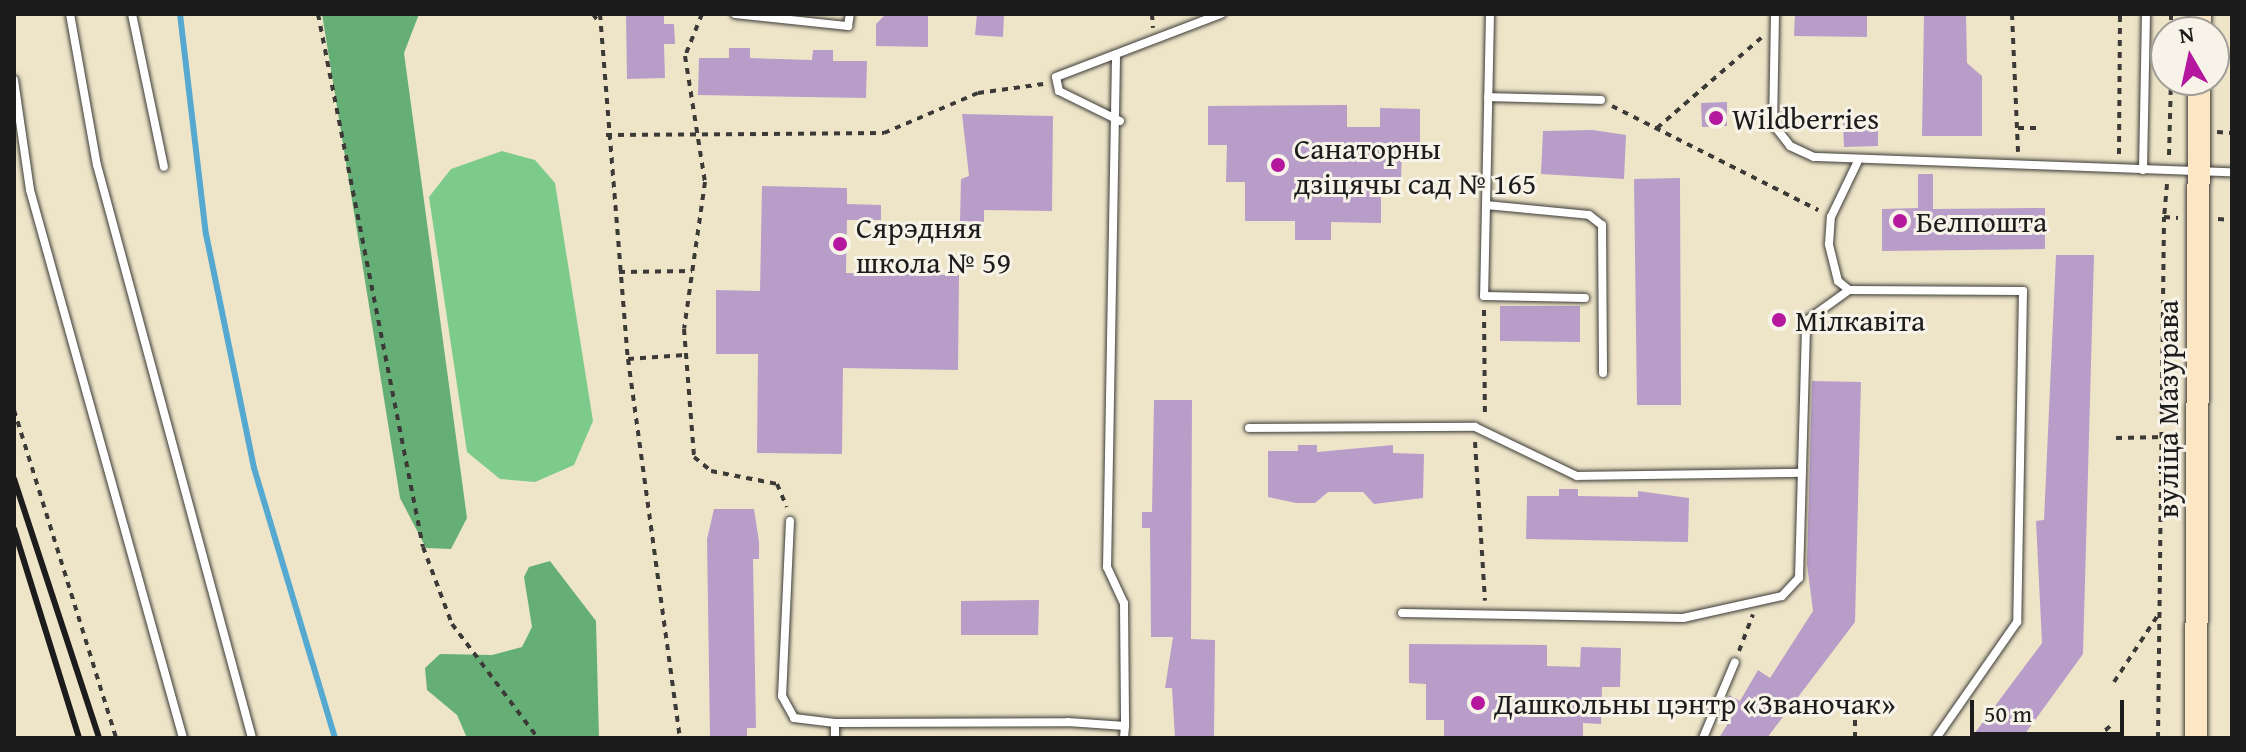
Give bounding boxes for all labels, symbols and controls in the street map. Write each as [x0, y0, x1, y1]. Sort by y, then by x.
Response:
north arrow [2150, 16, 2230, 96]
text: N [2177, 17, 2196, 51]
place label: Wildberries [1732, 100, 1879, 136]
marker: Wildberries [1707, 109, 1725, 127]
place label: Санаторны дзіцячы сад № 165 [1294, 130, 1536, 200]
marker: Санаторны дзіцячы сад № 165 [1269, 156, 1287, 174]
place label: Белпошта [1916, 203, 2047, 239]
place label: Сярэдняя школа № 59 [856, 209, 1011, 280]
marker: Белпошта [1891, 212, 1909, 230]
marker: Сярэдняя школа № 59 [831, 235, 849, 253]
street label: вуліца Мазурава [2149, 300, 2185, 518]
place label: Мілкавіта [1795, 302, 1925, 338]
marker: Мілкавіта [1770, 311, 1788, 329]
scale bar [1974, 684, 2128, 734]
place label: Дашкольны цэнтр «Званочак» [1494, 685, 1896, 721]
marker: Дашкольны цэнтр «Званочак» [1469, 694, 1487, 712]
text: 50 m [1984, 696, 2032, 731]

